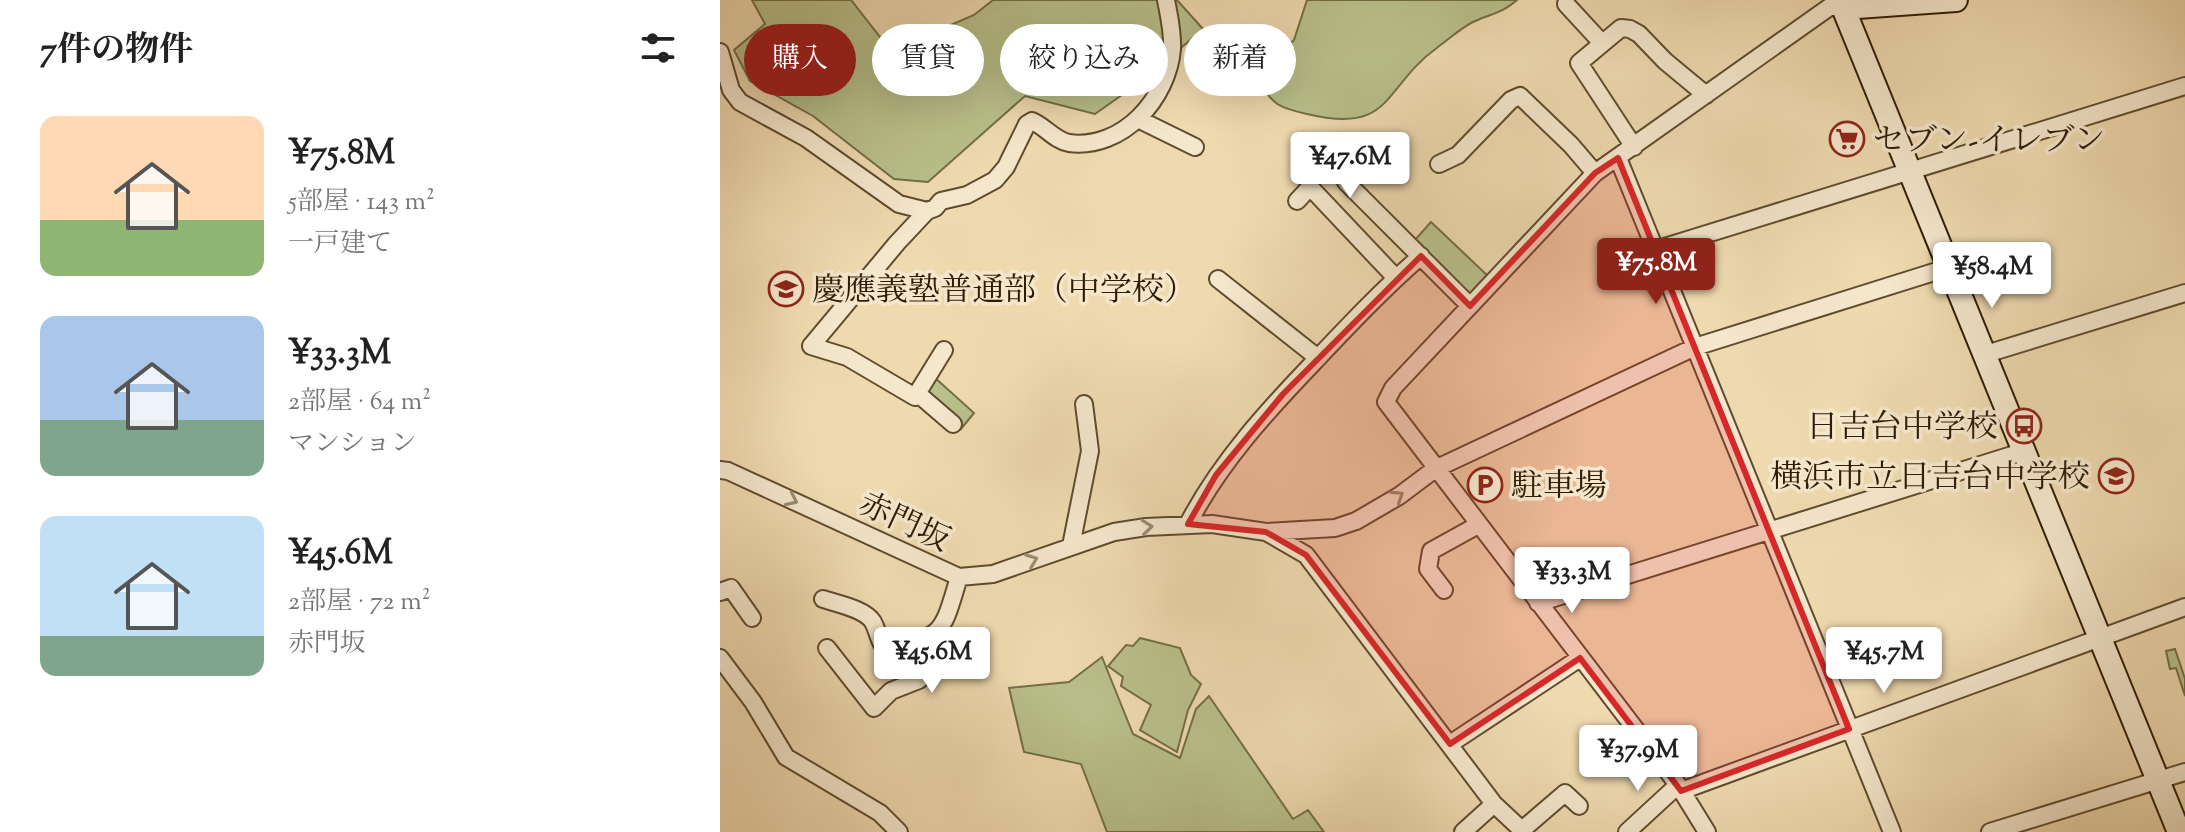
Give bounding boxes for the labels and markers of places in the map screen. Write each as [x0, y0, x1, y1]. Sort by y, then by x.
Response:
place label: セブン-イレブン [1873, 119, 2105, 165]
supermarket icon: セブン-イレブン [1828, 120, 1866, 158]
pin: ¥47.6M [1285, 132, 1415, 200]
pin: ¥75.8M [1591, 238, 1721, 306]
pin: ¥58.4M [1927, 242, 2057, 310]
place label: 慶應義塾普通部（中学校） [812, 269, 1196, 315]
school or university icon: 慶應義塾普通部（中学校） [767, 270, 805, 308]
place label: 日吉台中学校 [1806, 406, 1998, 452]
bus stop icon: 日吉台中学校 [2005, 407, 2043, 445]
place label: 横浜市立日吉台中学校 [1770, 456, 2090, 502]
school or university icon: 横浜市立日吉台中学校 [2097, 457, 2135, 495]
place label: 駐車場 [1511, 465, 1607, 511]
parking icon: 駐車場 [1466, 466, 1504, 504]
pin: ¥33.3M [1507, 547, 1637, 615]
pin: ¥45.6M [867, 627, 997, 695]
pin: ¥45.7M [1819, 627, 1949, 695]
pin: ¥37.9M [1573, 725, 1703, 793]

